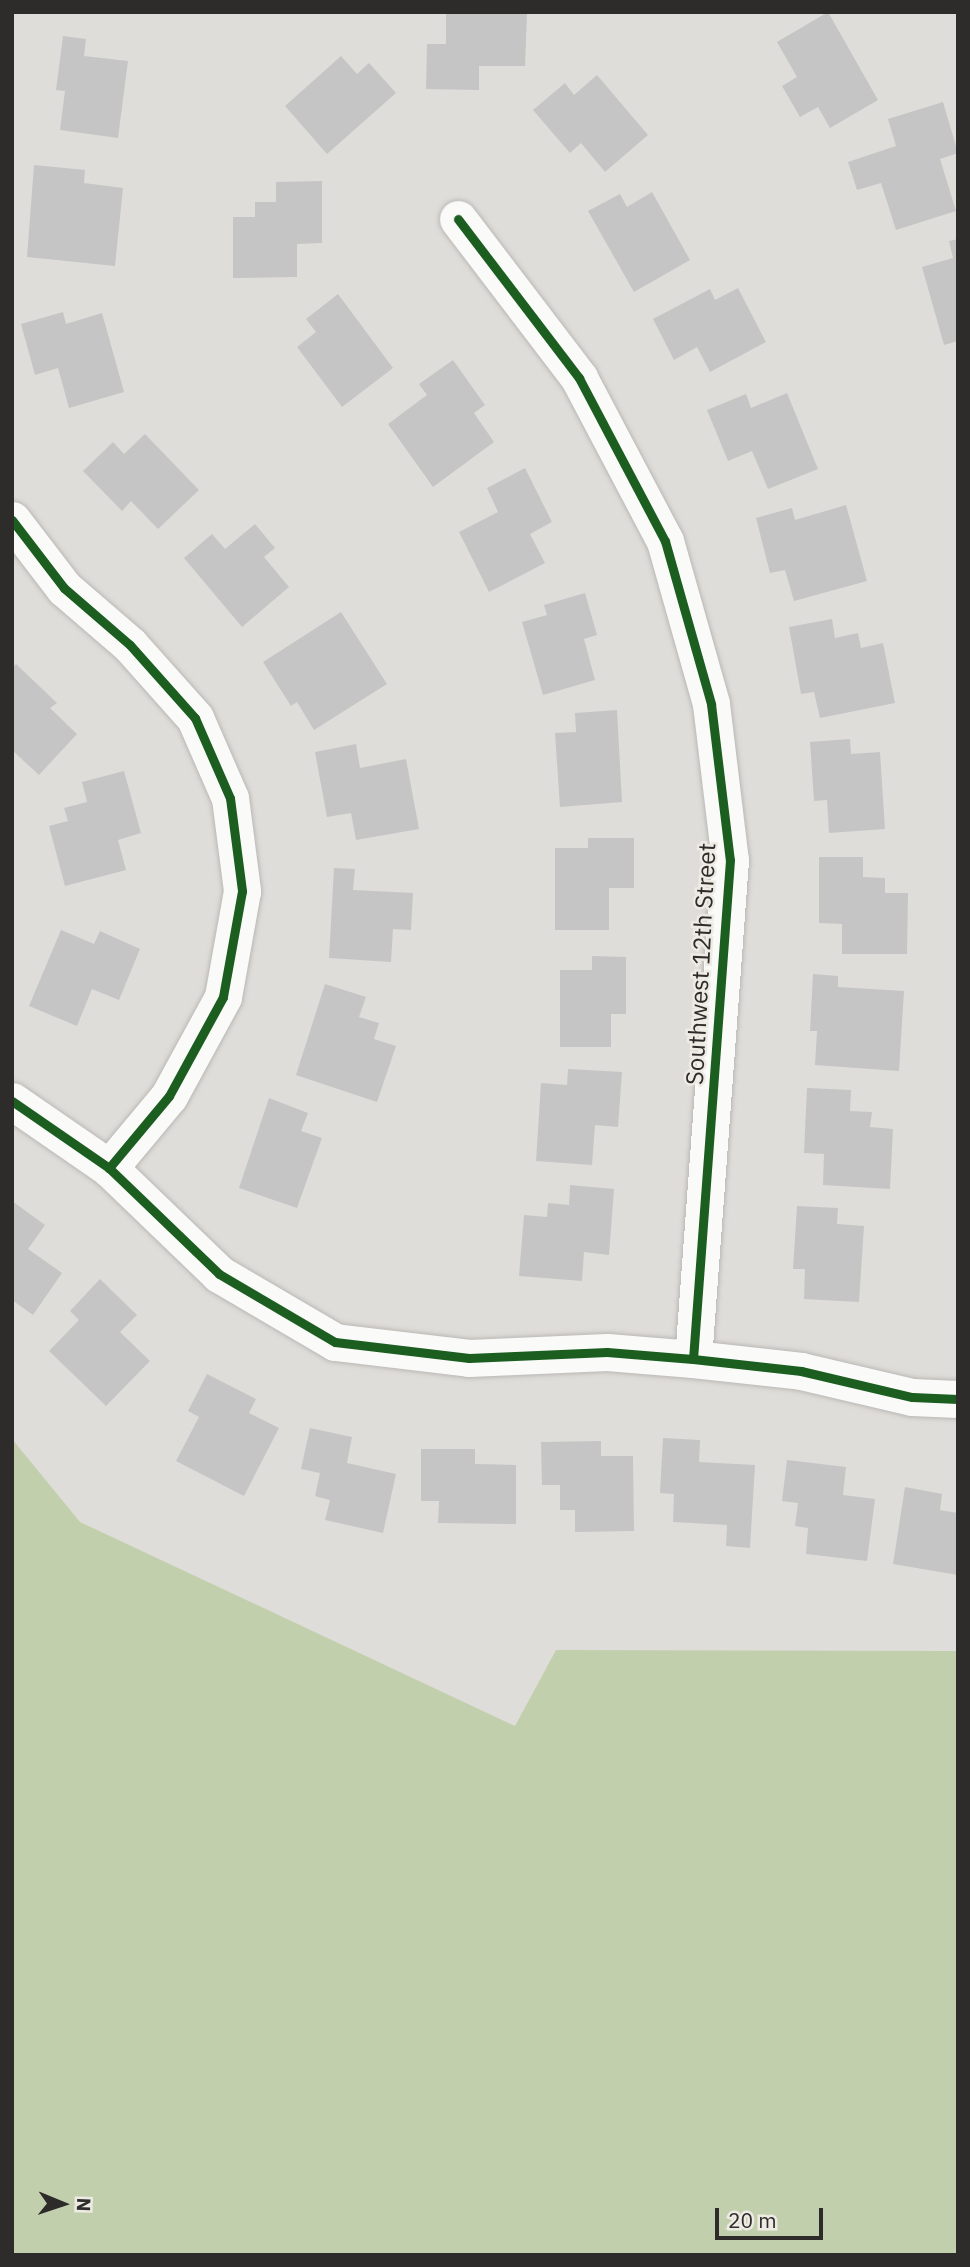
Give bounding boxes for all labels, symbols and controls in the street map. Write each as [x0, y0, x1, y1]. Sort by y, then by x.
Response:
street label: Southwest 12th Street [680, 842, 722, 1086]
north arrow [28, 2169, 98, 2239]
scale bar [718, 2194, 827, 2238]
text: N [72, 2197, 96, 2212]
text: 20 m [728, 2206, 777, 2234]

